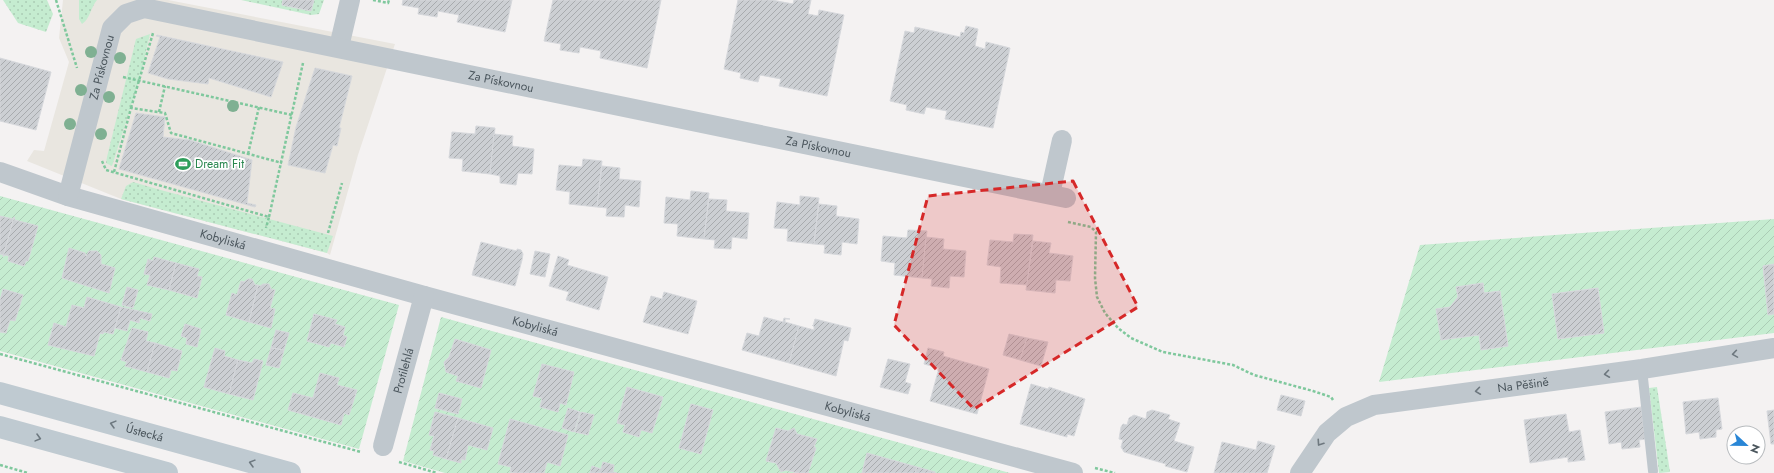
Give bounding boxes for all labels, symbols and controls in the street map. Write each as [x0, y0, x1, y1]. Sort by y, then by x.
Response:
street label: Za Pískovnou [85, 33, 119, 102]
street label: Za Pískovnou [467, 66, 535, 97]
street label: Za Pískovnou [784, 131, 853, 162]
sports icon: Dream Fit [174, 155, 192, 173]
place label: Dream Fit [195, 155, 244, 173]
street label: Kobyliská [198, 225, 248, 255]
street label: Kobyliská [510, 311, 560, 341]
street label: Protilehlá [389, 346, 418, 396]
one-way arrow [1732, 349, 1739, 358]
one-way arrow [1604, 369, 1610, 378]
street label: Na Pěšině [1496, 373, 1550, 397]
one-way arrow [1475, 386, 1481, 395]
street label: Kobyliská [823, 397, 873, 426]
street label: Ústecká [124, 419, 166, 447]
one-way arrow [110, 421, 117, 429]
north arrow [1726, 425, 1766, 465]
one-way arrow [34, 433, 41, 441]
one-way arrow [1318, 438, 1325, 445]
text: N [1746, 442, 1764, 456]
one-way arrow [249, 459, 256, 468]

